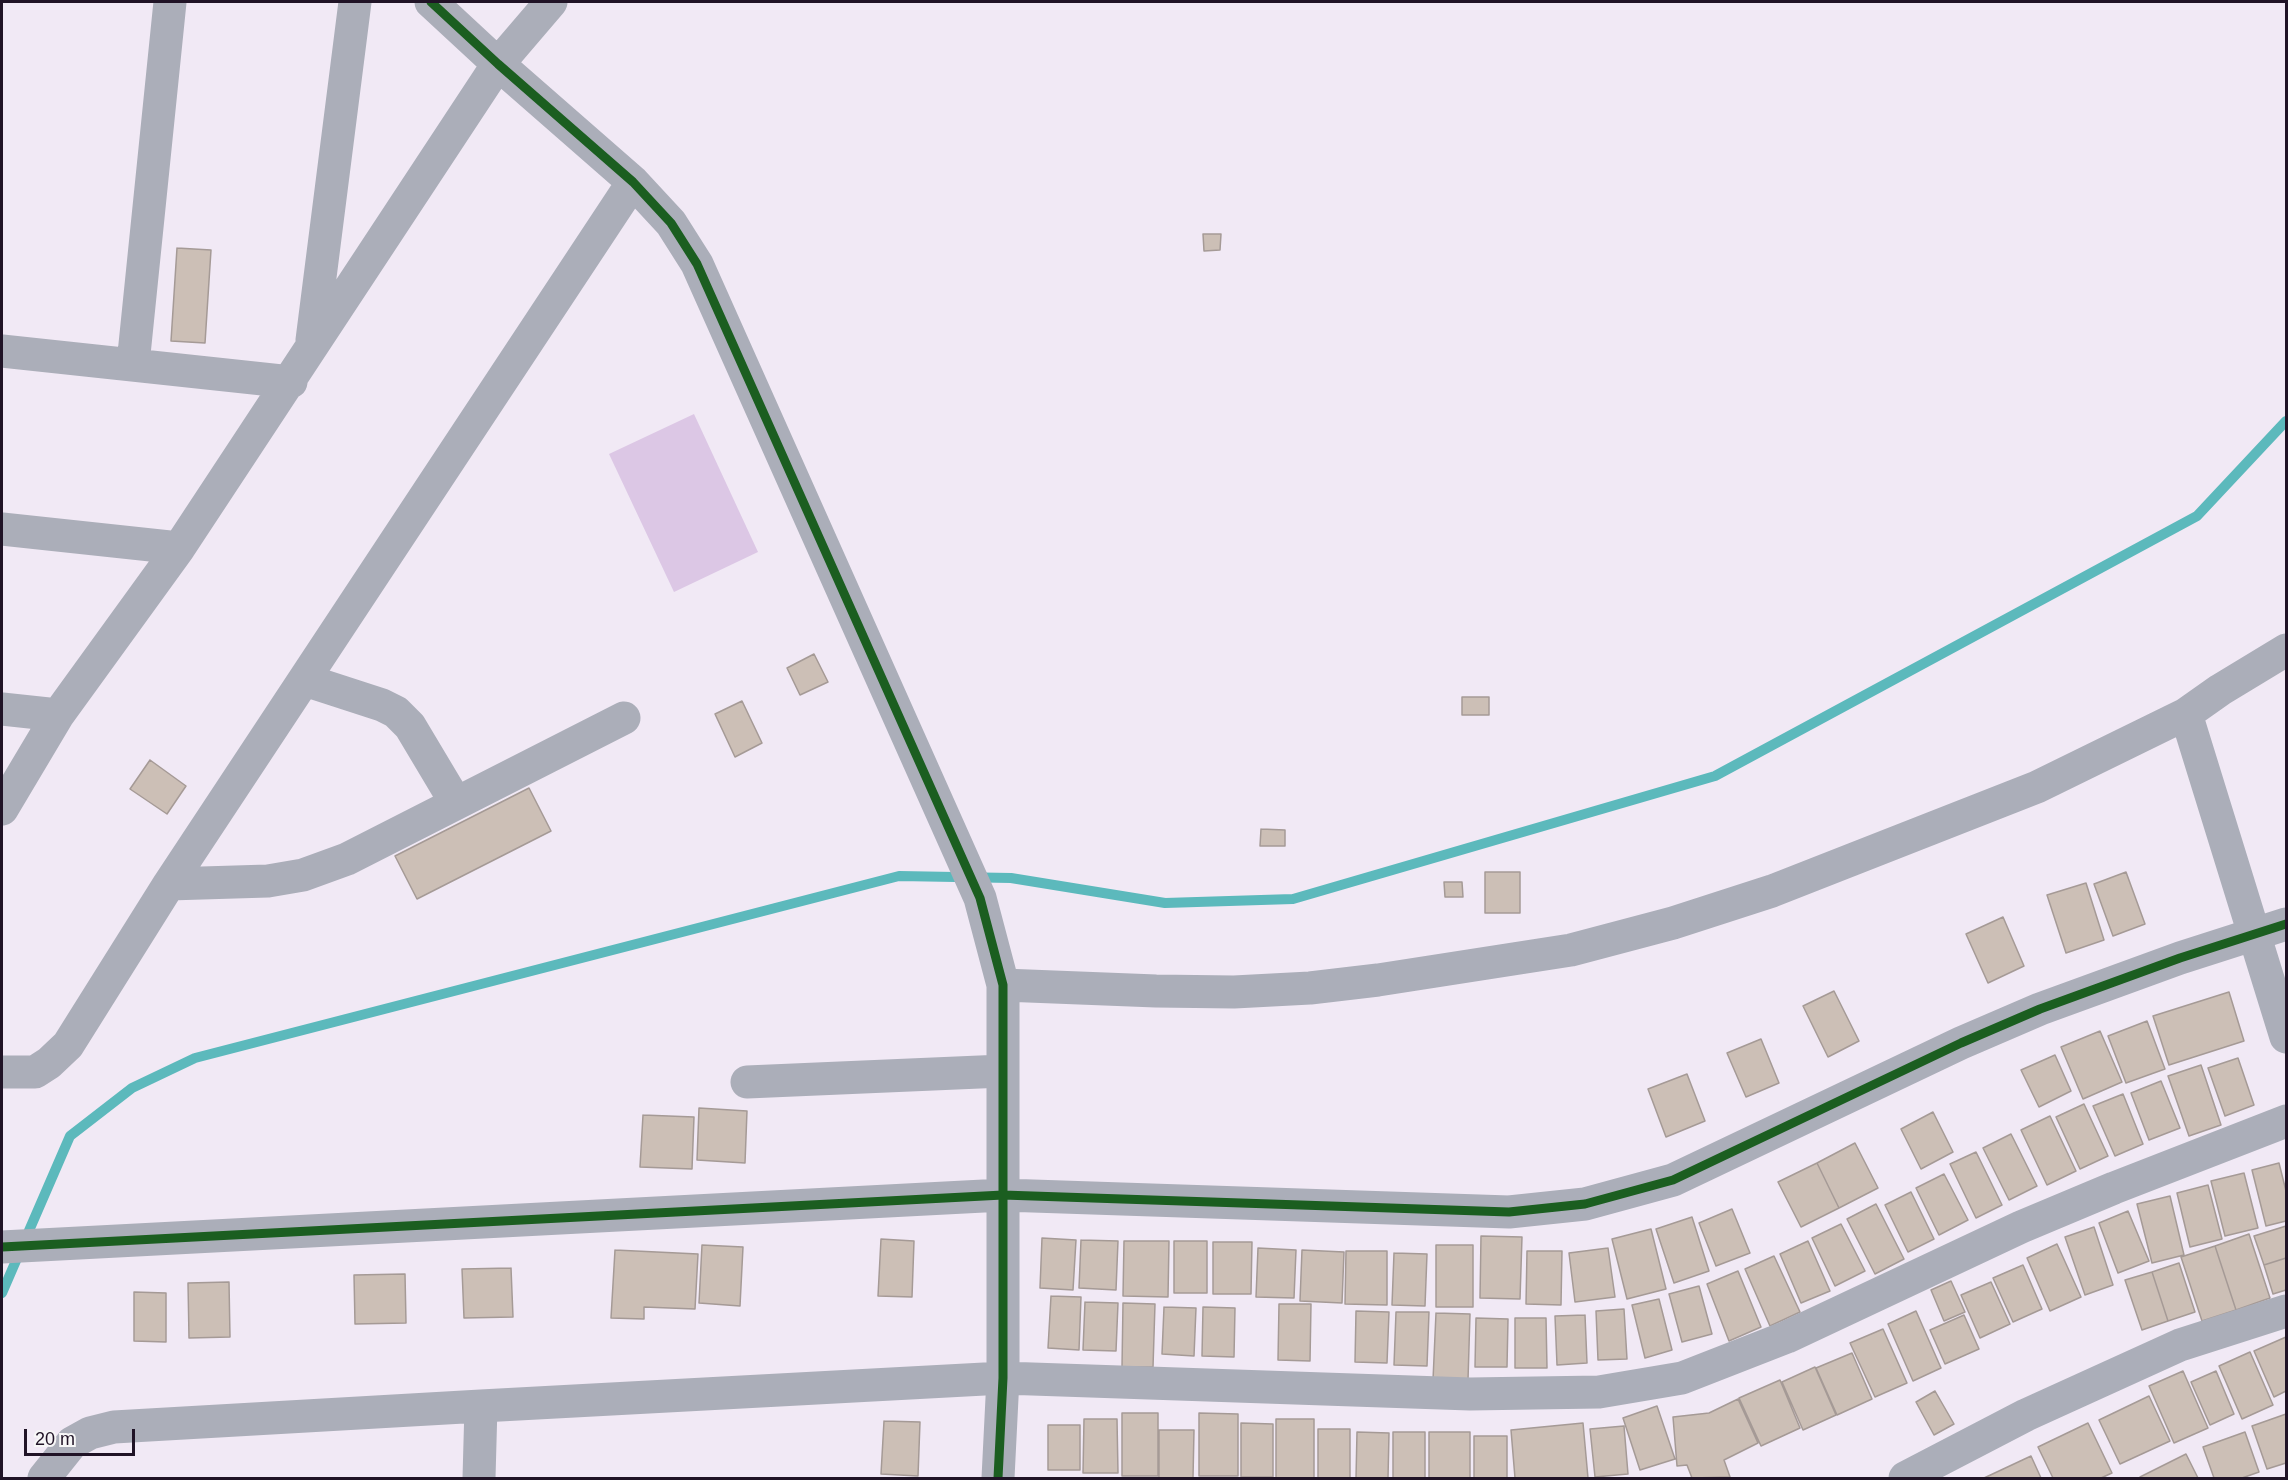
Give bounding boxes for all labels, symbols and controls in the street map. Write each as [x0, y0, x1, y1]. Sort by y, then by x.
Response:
scale bar [27, 1417, 138, 1455]
text: 20 m [35, 1429, 75, 1449]

